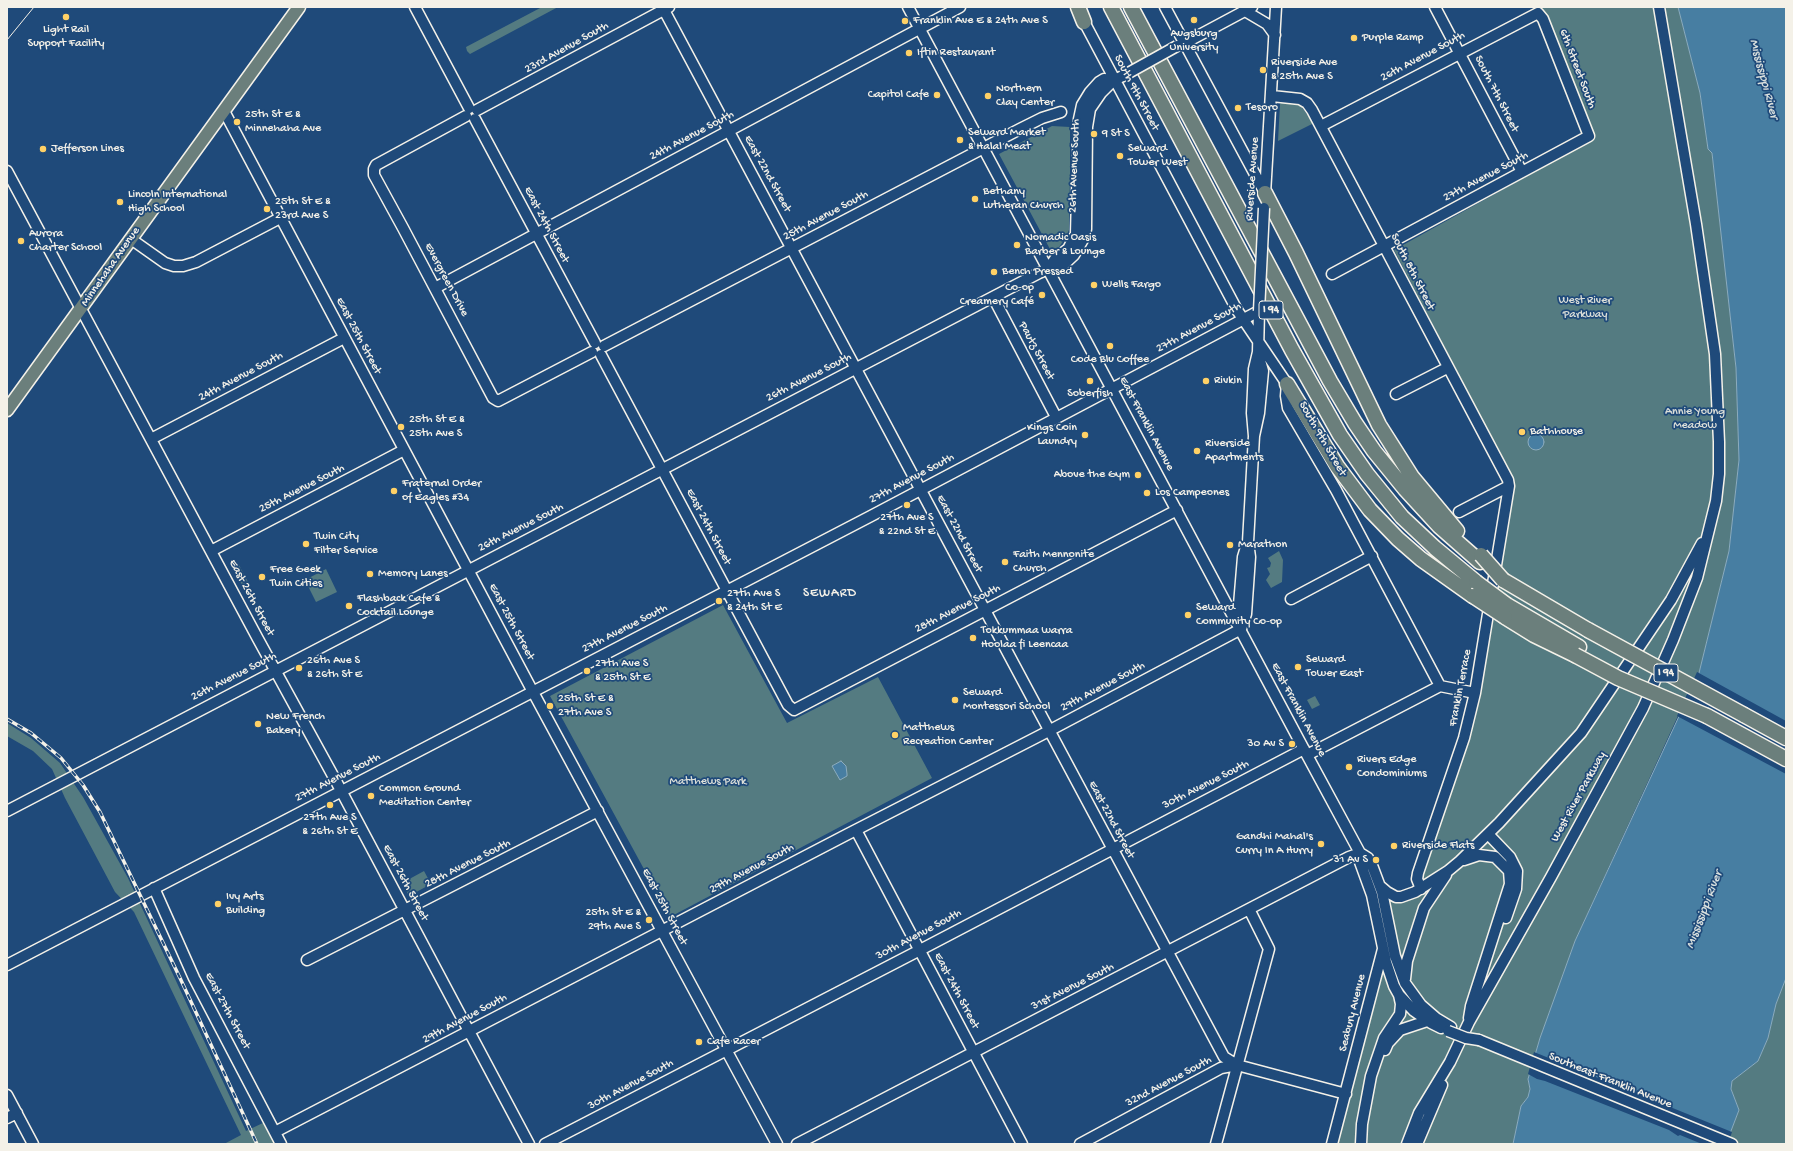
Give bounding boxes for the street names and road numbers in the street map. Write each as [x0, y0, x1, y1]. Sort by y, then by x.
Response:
street label: 23rd Avenue South [522, 19, 612, 77]
street label: 6th Street South [1555, 27, 1599, 111]
street label: 26th Avenue South [1378, 29, 1468, 85]
street label: South 9th Street [1110, 53, 1162, 133]
street label: South 7th Street [1471, 53, 1521, 135]
street label: 24th Avenue South [647, 108, 737, 164]
street label: 26th Avenue South [1066, 119, 1084, 213]
street label: East 22nd Street [740, 133, 794, 215]
street label: Riverside Avenue [1243, 137, 1263, 221]
street label: 27th Avenue South [1441, 149, 1531, 205]
street label: East 24th Street [520, 185, 572, 265]
street label: 25th Avenue South [781, 188, 871, 244]
street label: Minnehaha Avenue [78, 225, 144, 309]
street label: South 8th Street [1386, 231, 1438, 313]
street label: Evergreen Drive [421, 241, 471, 319]
street label: East 25th Street [332, 295, 384, 377]
street label: 27th Avenue South [1154, 300, 1244, 356]
road number: I 94 [1259, 301, 1283, 319]
street label: Pautz Street [1015, 319, 1057, 383]
street label: 24th Avenue South [196, 349, 286, 405]
street label: 26th Avenue South [764, 350, 854, 406]
street label: East Franklin Avenue [1115, 375, 1177, 473]
street label: South 9th Street [1295, 399, 1349, 479]
street label: 27th Avenue South [867, 451, 957, 507]
street label: 25th Avenue South [257, 461, 347, 517]
street label: East 24th Street [682, 487, 734, 567]
street label: East 22nd Street [933, 493, 985, 575]
street label: 26th Avenue South [476, 500, 566, 556]
street label: East 26th Street [225, 557, 277, 639]
street label: East 25th Street [485, 581, 537, 663]
street label: 28th Avenue South [913, 581, 1003, 637]
street label: 27th Avenue South [580, 601, 670, 657]
street label: Franklin Terrace [1446, 648, 1476, 728]
street label: 26th Avenue South [189, 649, 279, 705]
street label: 29th Avenue South [1058, 659, 1148, 715]
street label: East Franklin Avenue [1267, 661, 1329, 759]
road number: I 94 [1654, 664, 1678, 682]
street label: West River Parkway [1548, 749, 1610, 845]
street label: 27th Avenue South [293, 750, 383, 806]
street label: 30th Avenue South [1160, 757, 1252, 813]
street label: East 22nd Street [1085, 779, 1137, 861]
street label: 28th Avenue South [423, 836, 513, 892]
street label: 29th Avenue South [707, 841, 797, 897]
street label: East 26th Street [379, 842, 431, 924]
street label: East 25th Street [638, 866, 690, 948]
street label: 30th Avenue South [874, 906, 964, 964]
street label: East 24th Street [930, 951, 982, 1031]
street label: 31st Avenue South [1029, 960, 1117, 1014]
street label: East 27th Street [201, 970, 253, 1052]
street label: Seabury Avenue [1336, 973, 1370, 1053]
street label: 29th Avenue South [420, 991, 510, 1047]
street label: Southeast Franklin Avenue [1546, 1050, 1674, 1112]
street label: 32nd Avenue South [1124, 1053, 1214, 1111]
street label: 30th Avenue South [586, 1056, 676, 1114]

